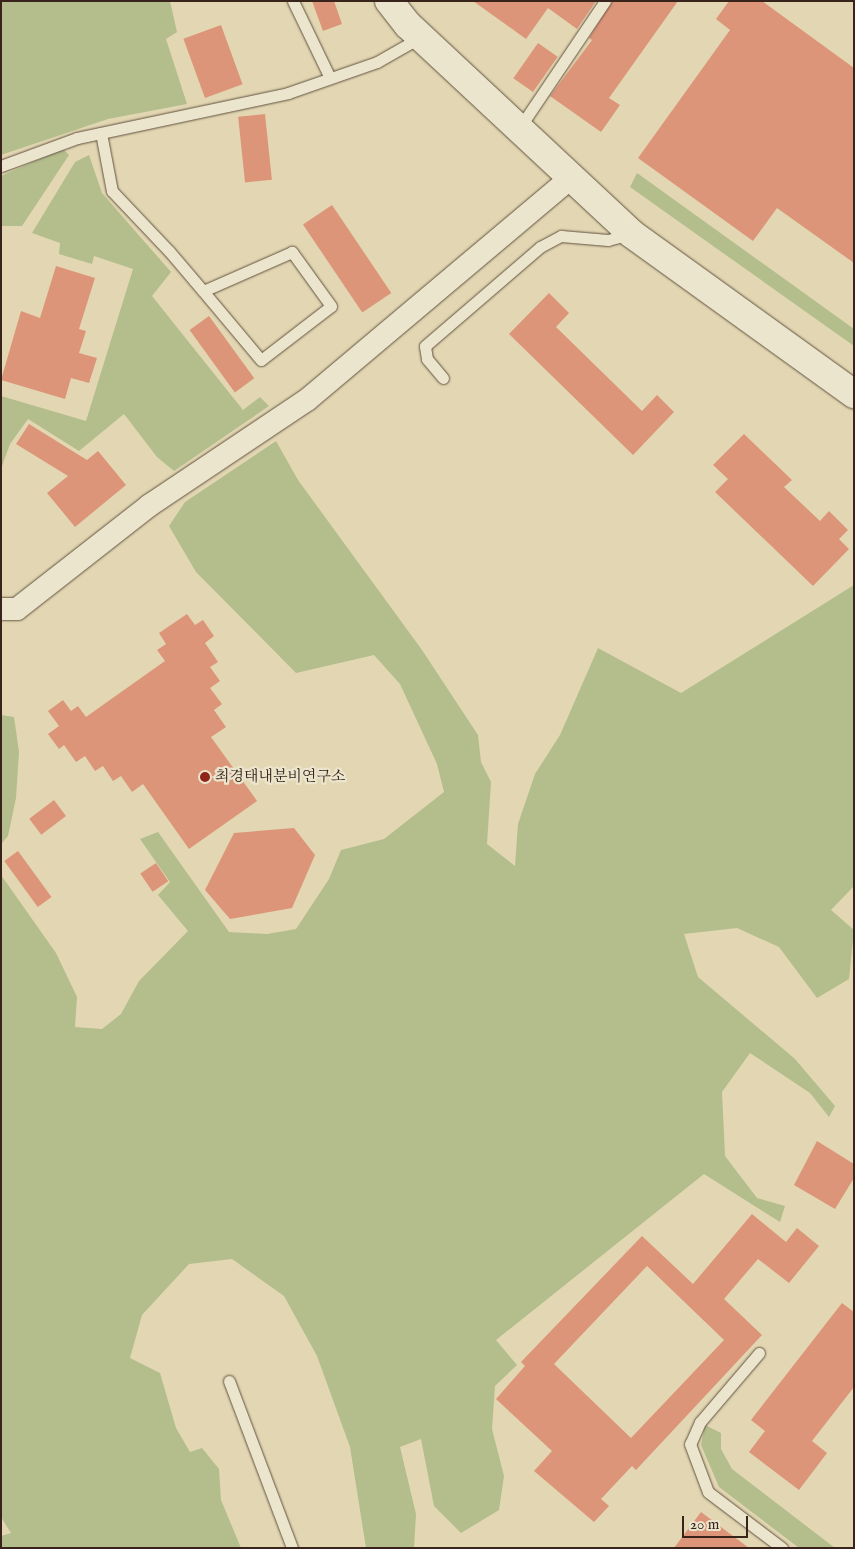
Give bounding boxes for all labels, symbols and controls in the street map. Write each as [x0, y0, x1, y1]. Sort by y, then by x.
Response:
place label: 최경태내분비연구소 [215, 768, 345, 786]
marker: 최경태내분비연구소 [199, 771, 211, 783]
scale bar [685, 1506, 751, 1538]
text: 20 m [690, 1515, 719, 1534]

